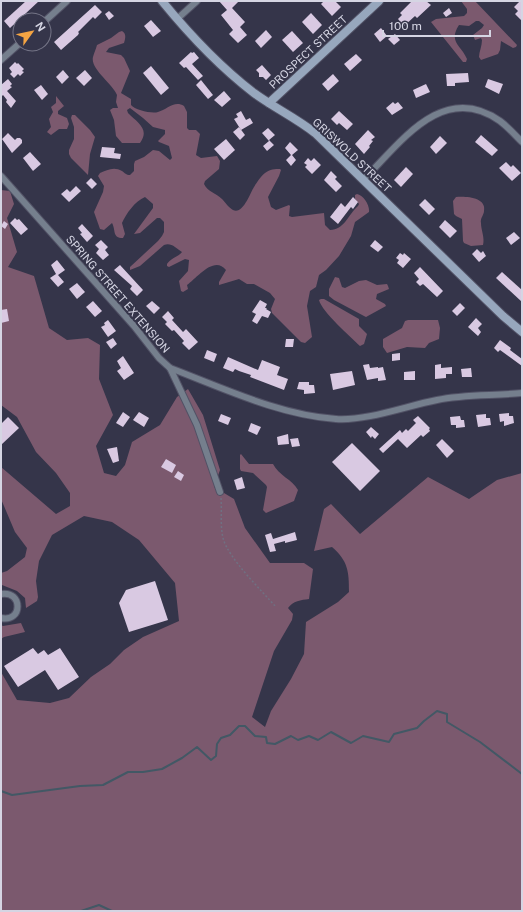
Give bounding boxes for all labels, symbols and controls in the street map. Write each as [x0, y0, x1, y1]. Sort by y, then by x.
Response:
north arrow [12, 12, 52, 52]
scale bar [383, 12, 490, 38]
street label: PROSPECT STREET [267, 13, 350, 91]
text: 100 m [389, 19, 422, 33]
text: N [33, 20, 48, 33]
street label: GRISWOLD STREET [310, 116, 394, 195]
street label: SPRING STREET EXTENSION [64, 233, 172, 355]

